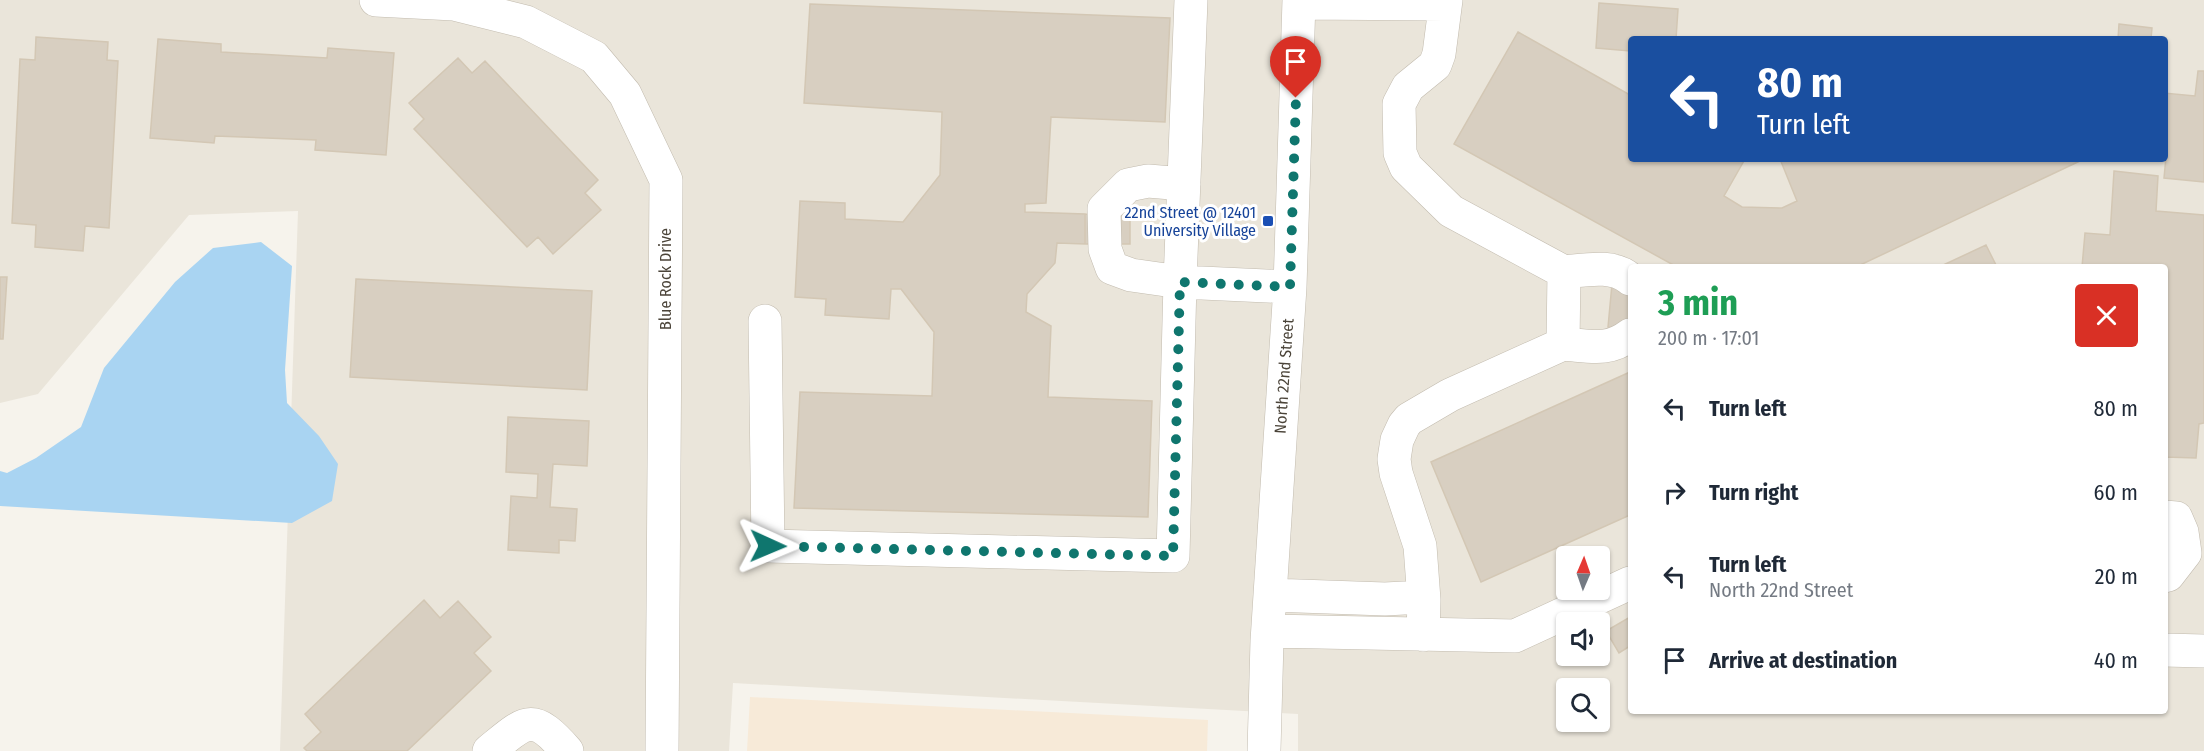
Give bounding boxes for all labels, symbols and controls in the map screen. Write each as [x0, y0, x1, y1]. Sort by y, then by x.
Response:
pin [1270, 36, 1321, 98]
icon: arrive [1279, 45, 1312, 78]
text: 80 m [1757, 58, 1843, 108]
icon: left [1658, 60, 1736, 138]
text: Turn left [1757, 109, 1850, 141]
place label: 22nd Street @ 12401 University Village [1125, 203, 1256, 240]
marker: 22nd Street @ 12401 University Village [1261, 214, 1275, 228]
street label: Blue Rock Drive [656, 228, 675, 330]
text: 3 min [1658, 281, 1738, 325]
button: close [2075, 284, 2138, 347]
street label: North 22nd Street [1270, 317, 1298, 434]
text: 200 m · 17:01 [1658, 326, 1759, 350]
icon: left [1658, 392, 1691, 425]
text: Turn left [1709, 395, 1787, 422]
text: 80 m [2093, 395, 2138, 422]
icon: right [1658, 476, 1691, 509]
text: Turn right [1709, 479, 1798, 506]
text: 60 m [2094, 479, 2138, 506]
position arrow [736, 514, 800, 578]
north arrow [1556, 546, 1610, 600]
map controls [1556, 546, 1610, 732]
text: Turn left [1709, 551, 1787, 578]
icon: left [1658, 560, 1691, 593]
text: 20 m [2095, 563, 2138, 590]
text: North 22nd Street [1709, 578, 1853, 602]
button: sound [1556, 612, 1610, 666]
icon: arrive [1658, 644, 1691, 677]
text: Arrive at destination [1709, 647, 1897, 674]
text: 40 m [2094, 647, 2138, 674]
button: search [1556, 678, 1610, 732]

